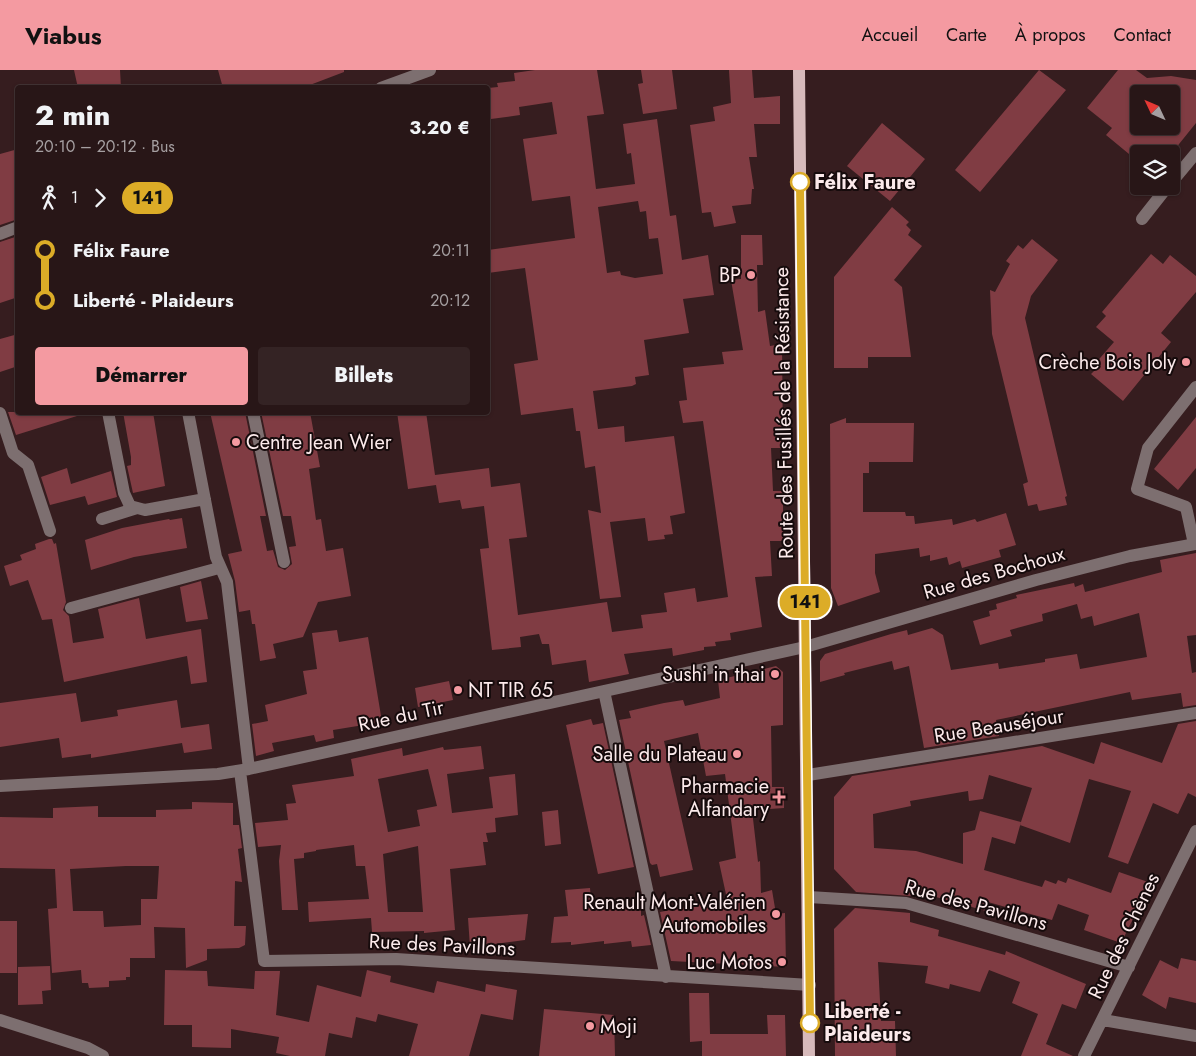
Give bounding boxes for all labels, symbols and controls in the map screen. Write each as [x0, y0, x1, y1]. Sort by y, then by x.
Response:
text: Viabus [25, 18, 102, 53]
text: Accueil [861, 22, 918, 48]
text: Carte [946, 22, 987, 48]
text: À propos [1015, 22, 1085, 48]
text: Contact [1113, 22, 1171, 48]
north arrow [1130, 85, 1180, 135]
map controls [1130, 85, 1180, 195]
text: 2 min [35, 95, 110, 136]
text: 3.20 € [409, 114, 470, 141]
text: 20:10 – 20:12 · Bus [35, 135, 175, 158]
button: layers [1130, 145, 1180, 195]
place label: Félix Faure [814, 168, 916, 197]
marker: Félix Faure [790, 172, 810, 192]
icon: walk [35, 184, 63, 212]
icon: forward [86, 184, 114, 212]
text: 141 [132, 185, 163, 211]
text: 1 [71, 186, 78, 209]
text: Félix Faure [73, 237, 170, 264]
text: 20:11 [432, 239, 470, 262]
place label: BP [719, 261, 741, 290]
street label: Route des Fusillés de la Résistance [767, 267, 801, 559]
marker: BP [745, 269, 757, 281]
text: Liberté - Plaideurs [73, 287, 234, 314]
text: 20:12 [430, 289, 470, 312]
button: Démarrer [35, 347, 248, 405]
button: Billets [258, 347, 470, 405]
place label: Crèche Bois Joly [1039, 348, 1176, 377]
marker: Crèche Bois Joly [1180, 356, 1192, 368]
place label: Centre Jean Wier [246, 428, 392, 457]
marker: Centre Jean Wier [230, 436, 242, 448]
street label: Rue des Bochoux [920, 539, 1069, 607]
line badge: 141 [776, 586, 834, 618]
text: 141 [790, 589, 820, 615]
place label: Sushi in thai [662, 660, 765, 689]
marker: Sushi in thai [769, 668, 781, 680]
place label: NT TIR 65 [468, 676, 553, 705]
marker: NT TIR 65 [452, 684, 464, 696]
street label: Rue du Tir [355, 693, 447, 739]
street label: Rue Beauséjour [932, 701, 1066, 751]
place label: Salle du Plateau [593, 740, 727, 769]
marker: Salle du Plateau [731, 748, 743, 760]
place label: Pharmacie Alfandary [681, 772, 769, 824]
marker: Pharmacie Alfandary [773, 791, 785, 803]
street label: Rue des Chênes [1081, 868, 1167, 1004]
street label: Rue des Pavillons [902, 872, 1050, 938]
place label: Renault Mont-Valérien Automobiles [583, 888, 766, 940]
marker: Renault Mont-Valérien Automobiles [770, 908, 782, 920]
street label: Rue des Pavillons [368, 927, 516, 963]
place label: Luc Motos [686, 948, 772, 977]
marker: Luc Motos [776, 956, 788, 968]
place label: Liberté - Plaideurs [824, 997, 911, 1049]
place label: Moji [600, 1012, 637, 1041]
marker: Liberté - Plaideurs [800, 1013, 820, 1033]
marker: Moji [584, 1020, 596, 1032]

